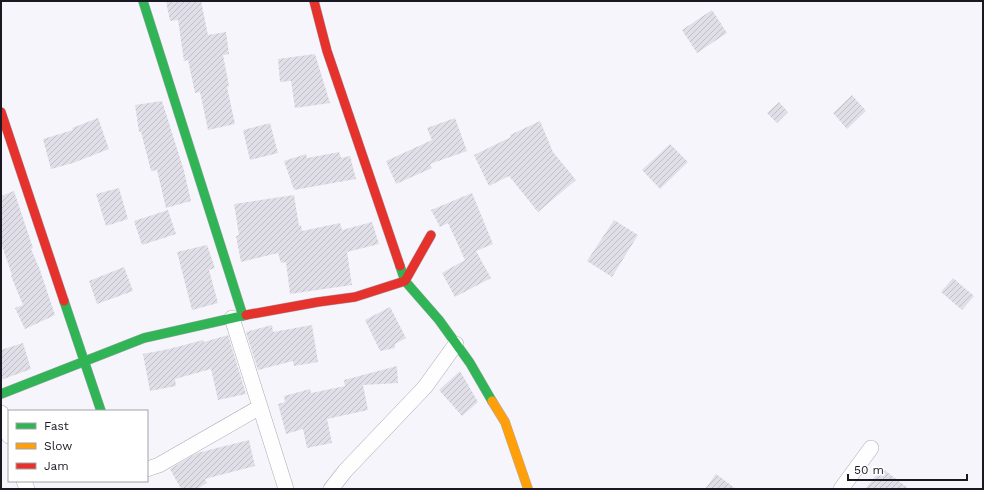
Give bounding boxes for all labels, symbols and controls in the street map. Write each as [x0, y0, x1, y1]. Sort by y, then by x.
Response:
legend [8, 410, 148, 482]
text: Fast [44, 419, 69, 433]
text: Slow [44, 439, 72, 453]
scale bar [848, 456, 967, 482]
text: Jam [44, 459, 69, 473]
text: 50 m [854, 463, 884, 477]

